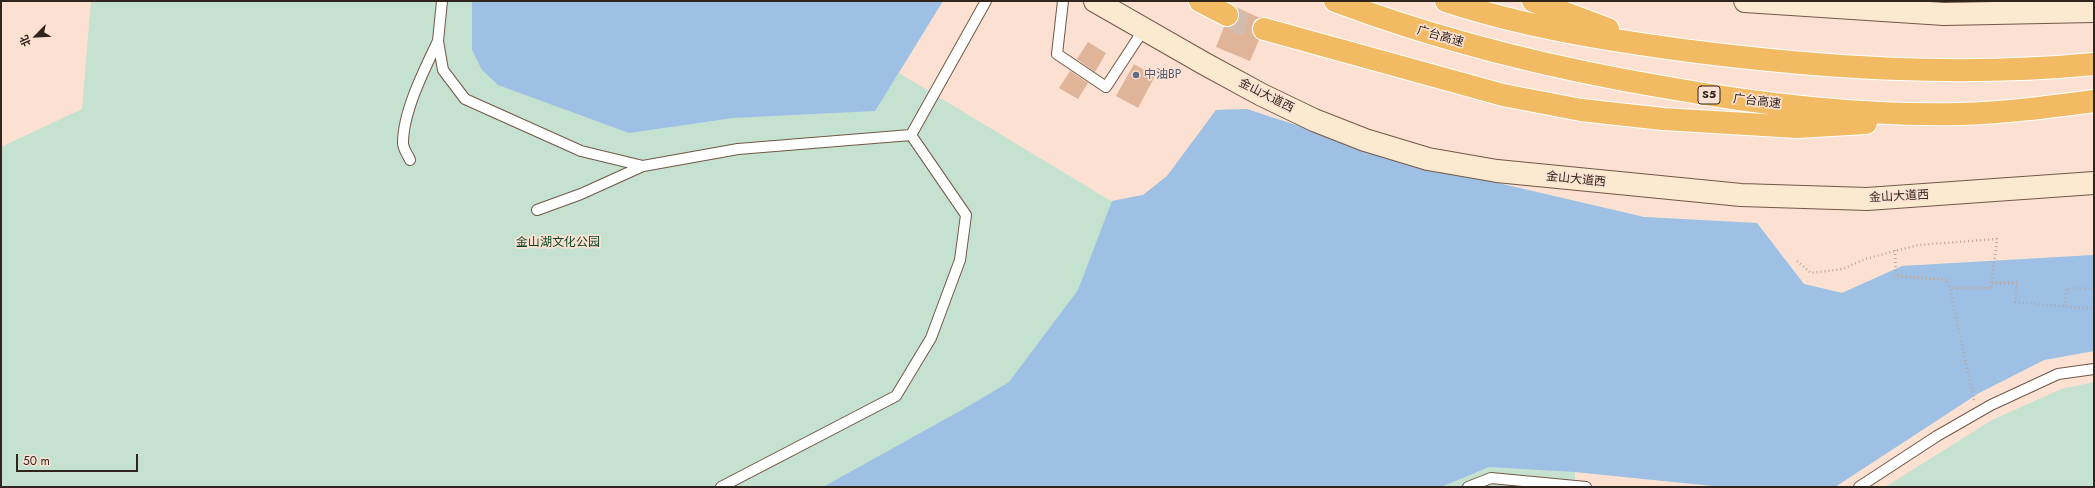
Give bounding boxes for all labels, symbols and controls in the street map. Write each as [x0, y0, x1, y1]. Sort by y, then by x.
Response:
north arrow [16, 16, 56, 56]
street label: 广台高速 [1415, 23, 1465, 51]
text: 北 [15, 33, 35, 49]
place label: 中油BP [1144, 68, 1181, 82]
marker: 中油BP [1131, 70, 1141, 80]
street label: 金山大道西 [1236, 76, 1296, 116]
road number: S5 [1698, 86, 1720, 104]
street label: 广台高速 [1732, 92, 1782, 112]
street label: 金山大道西 [1545, 170, 1607, 190]
street label: 金山大道西 [1869, 188, 1929, 206]
park label: 金山湖文化公园 [516, 236, 600, 250]
scale bar [18, 446, 140, 472]
text: 50 m [23, 452, 50, 470]

